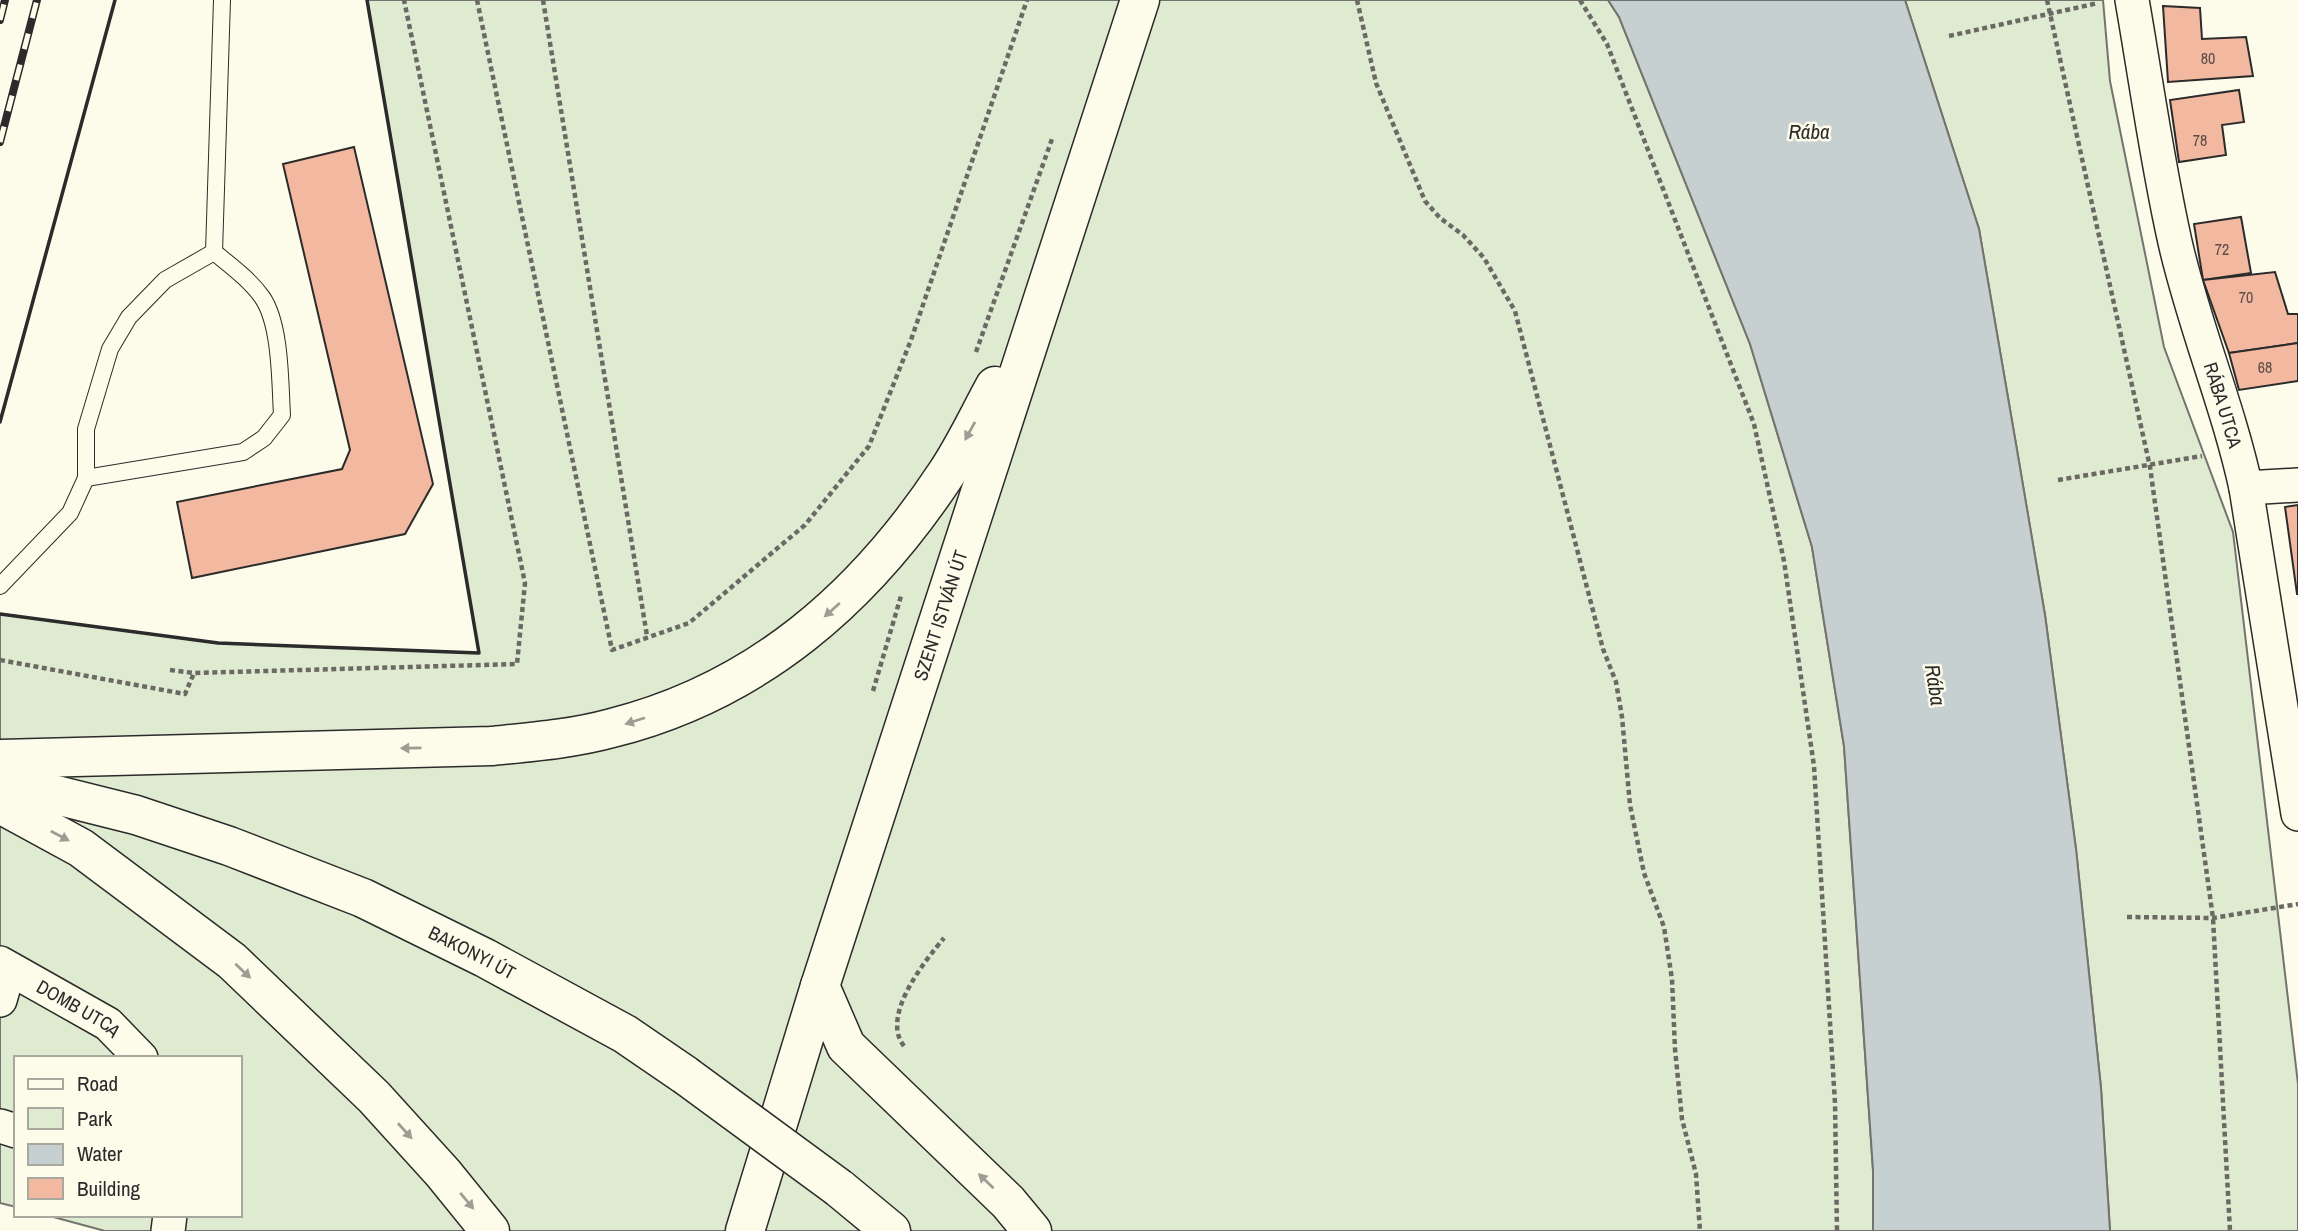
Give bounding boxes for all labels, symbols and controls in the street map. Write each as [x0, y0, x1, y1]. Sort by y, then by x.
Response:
house number: 80 [2201, 47, 2215, 69]
water label: Rába [1788, 117, 1830, 146]
house number: 78 [2193, 129, 2207, 151]
house number: 72 [2215, 238, 2229, 260]
house number: 70 [2239, 286, 2253, 308]
house number: 68 [2258, 356, 2272, 378]
street label: RÁBA UTCA [2198, 359, 2249, 452]
one-way arrow [964, 422, 976, 441]
street label: SZENT ISTVÁN ÚT [907, 546, 974, 684]
one-way arrow [824, 602, 841, 618]
water label: Rába [1918, 662, 1953, 708]
one-way arrow [625, 716, 646, 727]
one-way arrow [399, 742, 421, 754]
one-way arrow [50, 830, 70, 842]
street label: BAKONYI ÚT [424, 919, 521, 986]
one-way arrow [234, 963, 252, 979]
street label: DOMB UTCA [32, 973, 127, 1043]
legend [14, 1056, 242, 1217]
text: Road [77, 1069, 118, 1098]
text: Park [77, 1104, 113, 1133]
one-way arrow [397, 1122, 413, 1140]
text: Water [77, 1139, 123, 1168]
one-way arrow [978, 1173, 995, 1189]
text: Building [77, 1174, 141, 1203]
one-way arrow [459, 1193, 474, 1210]

